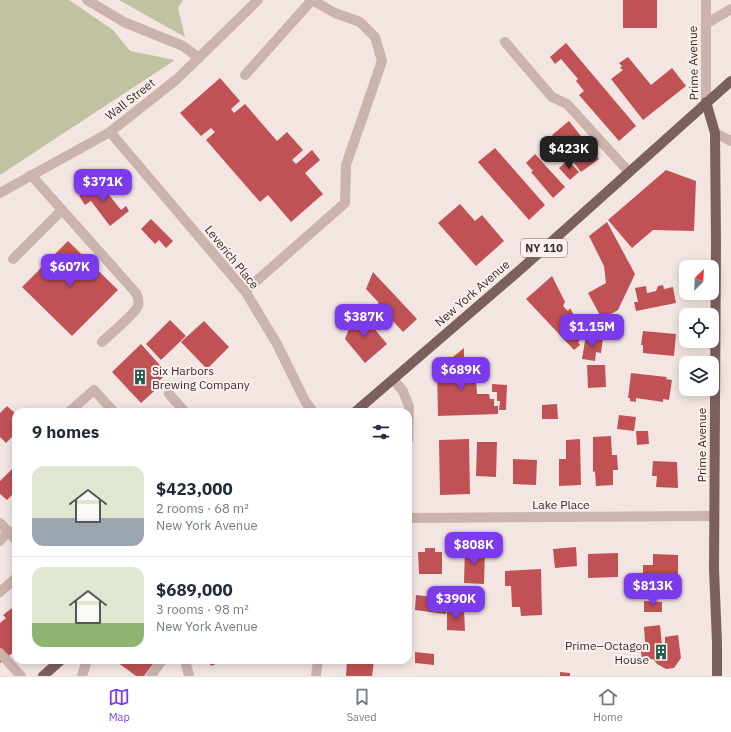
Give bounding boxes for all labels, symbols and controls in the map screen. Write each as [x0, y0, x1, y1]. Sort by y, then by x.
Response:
street label: Prime Avenue [685, 25, 701, 100]
street label: Wall Street [102, 75, 158, 123]
pin: $423K [541, 136, 597, 170]
text: $423K [549, 140, 589, 157]
pin: $371K [75, 169, 131, 203]
text: $371K [83, 173, 123, 190]
street label: Leverich Place [202, 222, 262, 292]
road number: NY 110 [521, 239, 567, 257]
pin: $607K [42, 254, 98, 288]
street label: New York Avenue [432, 256, 513, 329]
text: $607K [50, 258, 90, 275]
north arrow [679, 260, 719, 300]
map controls [679, 260, 719, 396]
pin: $387K [336, 304, 392, 338]
text: $387K [344, 308, 384, 325]
button: locate [679, 308, 719, 348]
pin: $1.15M [559, 314, 625, 348]
text: $1.15M [569, 318, 615, 335]
button: layers [679, 356, 719, 396]
pin: $689K [433, 357, 489, 391]
text: $689K [441, 361, 481, 378]
place label: Six Harbors Brewing Company [152, 363, 250, 392]
building icon: Six Harbors Brewing Company [131, 368, 149, 386]
street label: Prime Avenue [694, 407, 709, 482]
text: 9 homes [32, 421, 99, 443]
icon: filters [370, 421, 392, 443]
text: $423,000 [156, 478, 233, 500]
icon: home [64, 482, 112, 530]
street label: Lake Place [532, 497, 590, 512]
text: 2 rooms · 68 m² [156, 500, 249, 517]
text: New York Avenue [156, 517, 258, 534]
pin: $808K [446, 532, 502, 566]
text: $808K [454, 536, 494, 553]
pin: $813K [625, 573, 681, 607]
text: $813K [633, 577, 673, 594]
text: $689,000 [156, 579, 233, 601]
icon: home [64, 583, 112, 631]
pin: $390K [428, 586, 484, 620]
text: $390K [436, 590, 476, 607]
text: 3 rooms · 98 m² [156, 601, 249, 618]
text: New York Avenue [156, 618, 258, 635]
place label: Prime–Octagon House [565, 638, 649, 667]
building icon: Prime–Octagon House [652, 643, 670, 661]
tab: Map [108, 686, 130, 724]
tab: Saved [347, 686, 377, 724]
tab: Home [593, 686, 623, 724]

